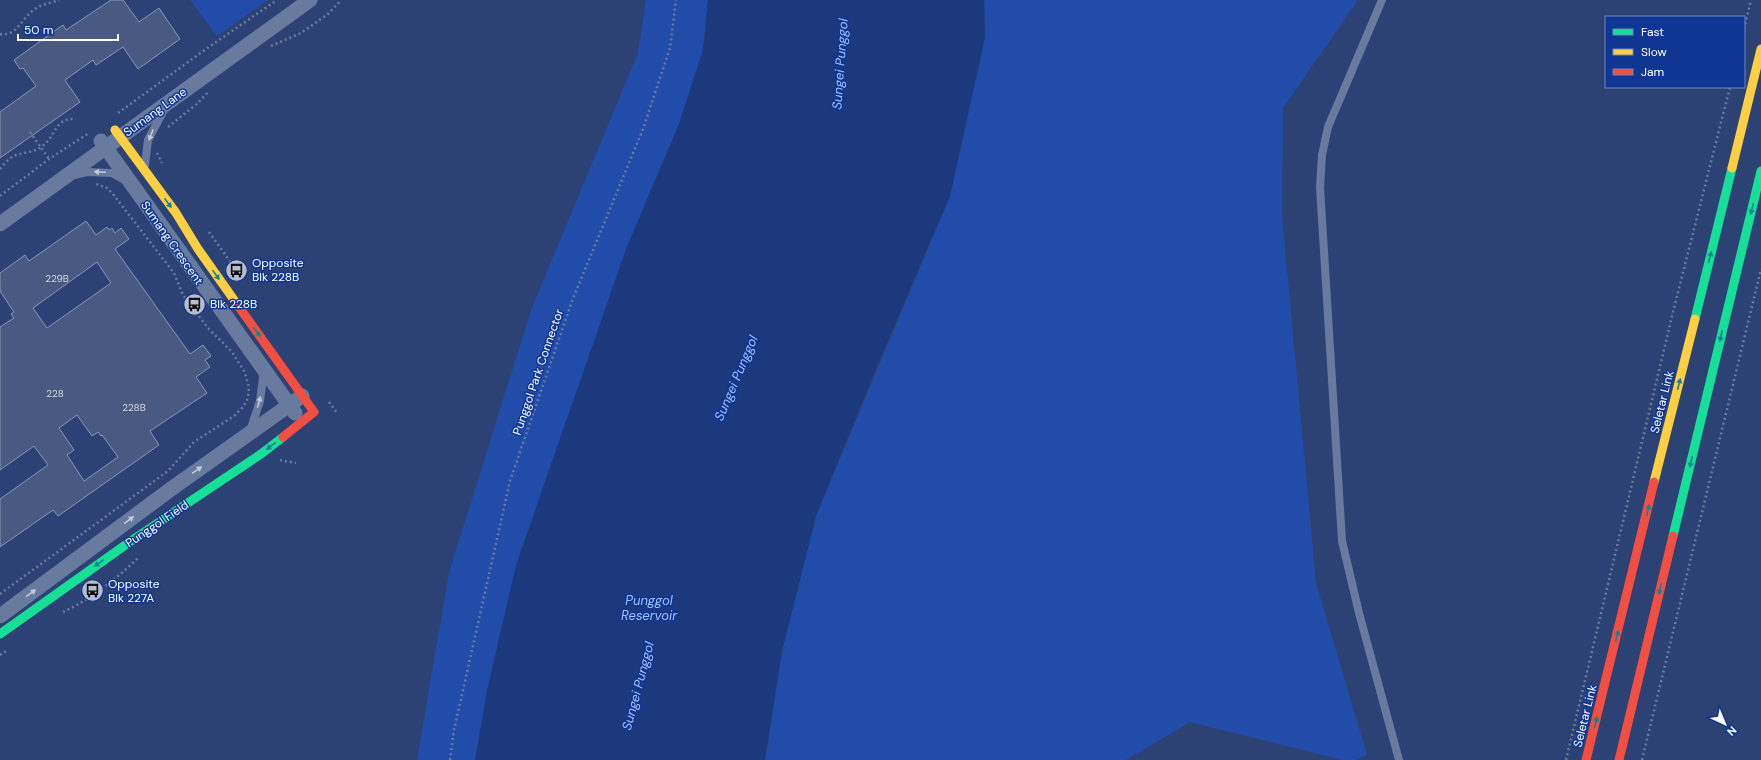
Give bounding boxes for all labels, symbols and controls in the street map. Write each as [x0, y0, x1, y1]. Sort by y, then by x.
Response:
scale bar [18, 16, 118, 42]
legend [1605, 16, 1745, 88]
water label: Sungei Punggol [828, 17, 852, 110]
text: 50 m [24, 22, 53, 38]
text: Fast [1641, 24, 1664, 40]
text: Slow [1641, 44, 1667, 60]
text: Jam [1641, 64, 1664, 80]
street label: Sumang Lane [120, 84, 190, 140]
one-way arrow [147, 129, 153, 141]
one-way arrow [94, 169, 106, 176]
one-way arrow [164, 197, 172, 208]
street label: Sumang Crescent [137, 198, 207, 288]
one-way arrow [1748, 203, 1754, 216]
one-way arrow [1707, 251, 1713, 263]
place label: Opposite Blk 228B [252, 255, 304, 285]
bus stop icon: Opposite Blk 228B [224, 257, 250, 283]
one-way arrow [212, 269, 220, 280]
house number: 229B [45, 272, 69, 285]
bus stop icon: Blk 228B [182, 291, 208, 317]
place label: Blk 228B [210, 296, 257, 312]
street label: Punggol Park Connector [509, 306, 567, 437]
one-way arrow [253, 327, 261, 337]
one-way arrow [1718, 330, 1724, 342]
water label: Sungei Punggol [710, 332, 762, 423]
street label: Seletar Link [1646, 369, 1678, 435]
one-way arrow [1676, 377, 1682, 389]
house number: 228 [46, 387, 64, 400]
one-way arrow [256, 396, 262, 408]
house number: 228B [122, 401, 146, 414]
one-way arrow [265, 442, 276, 450]
one-way arrow [1687, 456, 1693, 468]
one-way arrow [191, 466, 202, 474]
street label: Punggol Field [122, 497, 192, 551]
one-way arrow [1645, 504, 1651, 516]
one-way arrow [124, 516, 134, 524]
one-way arrow [94, 559, 105, 567]
place label: Opposite Blk 227A [108, 576, 160, 606]
bus stop icon: Opposite Blk 227A [79, 578, 105, 604]
one-way arrow [1657, 582, 1663, 595]
one-way arrow [26, 589, 37, 597]
water label: Punggol Reservoir [621, 592, 678, 624]
one-way arrow [1614, 630, 1620, 642]
water label: Sungei Punggol [618, 639, 658, 732]
street label: Seletar Link [1569, 683, 1601, 749]
north arrow [1705, 704, 1745, 744]
one-way arrow [1593, 716, 1599, 728]
text: N [1724, 723, 1740, 739]

